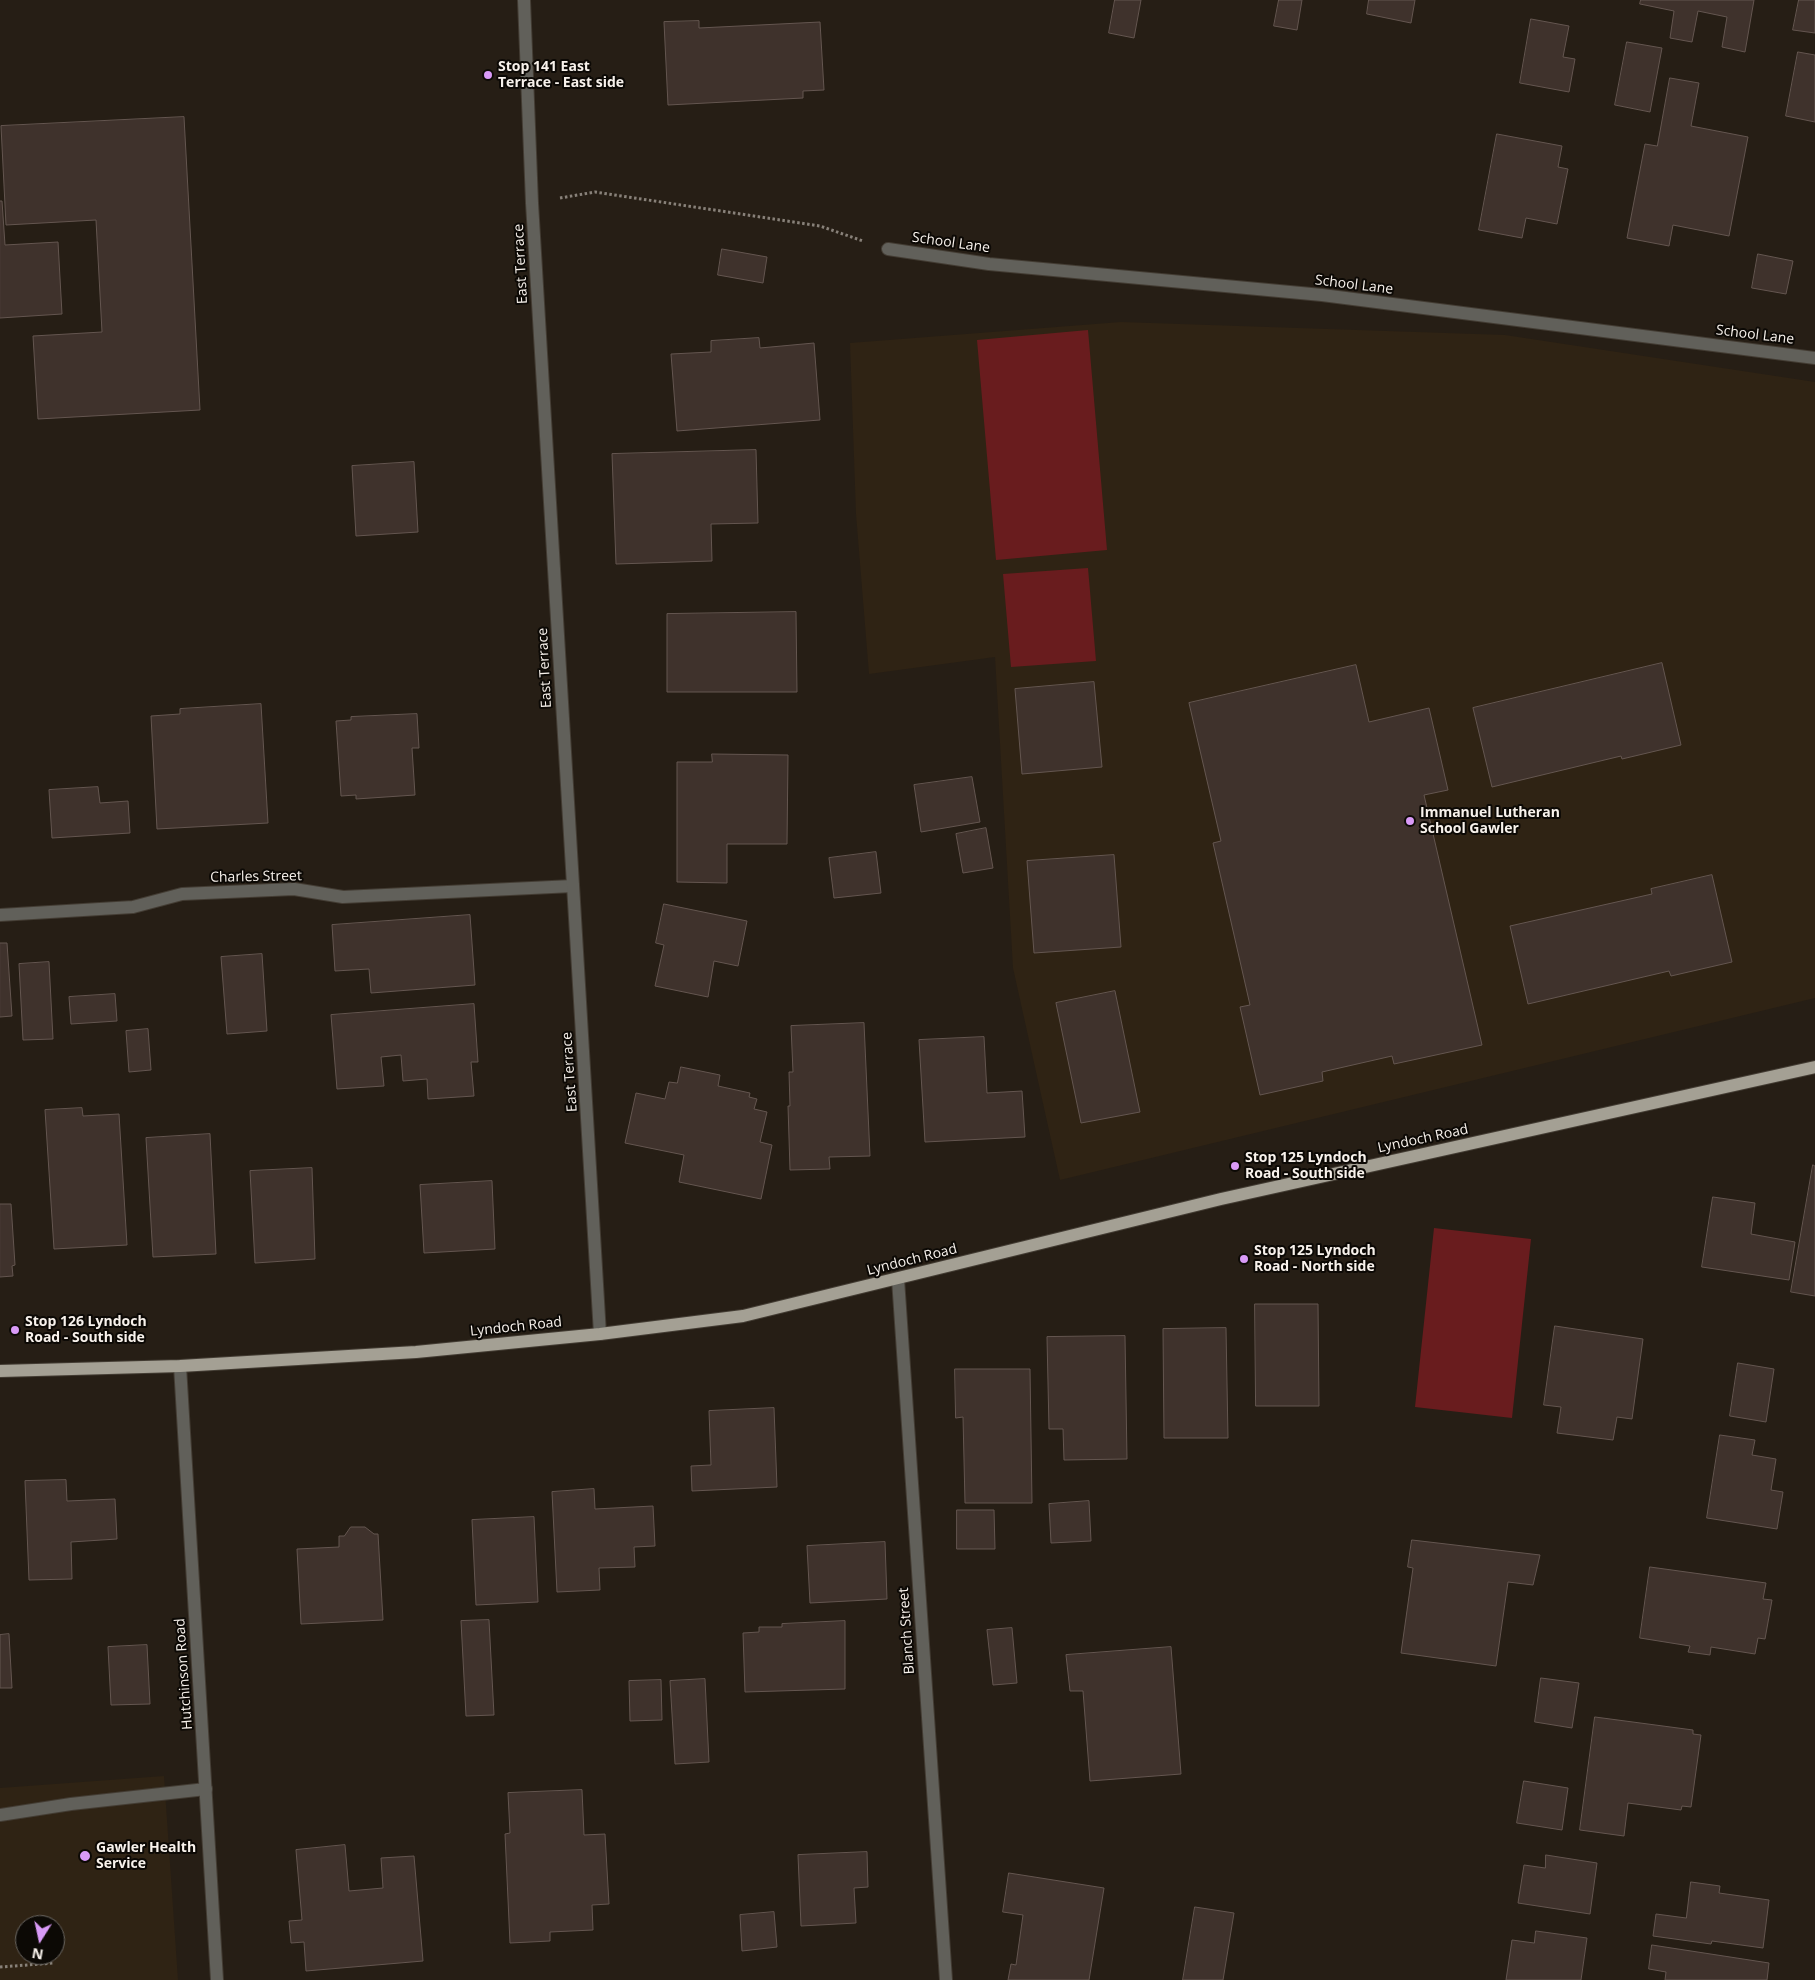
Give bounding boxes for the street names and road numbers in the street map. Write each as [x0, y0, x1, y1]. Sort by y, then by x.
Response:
street label: East Terrace [511, 224, 531, 304]
street label: School Lane [911, 229, 991, 257]
street label: School Lane [1314, 272, 1394, 298]
street label: School Lane [1715, 322, 1795, 348]
street label: East Terrace [535, 628, 555, 708]
street label: Charles Street [210, 868, 302, 886]
street label: East Terrace [559, 1031, 581, 1113]
street label: Lyndoch Road [1376, 1121, 1470, 1157]
street label: Lyndoch Road [865, 1241, 959, 1279]
street label: Lyndoch Road [469, 1314, 563, 1340]
street label: Blanch Street [896, 1587, 918, 1675]
street label: Hutchinson Road [172, 1618, 196, 1730]

